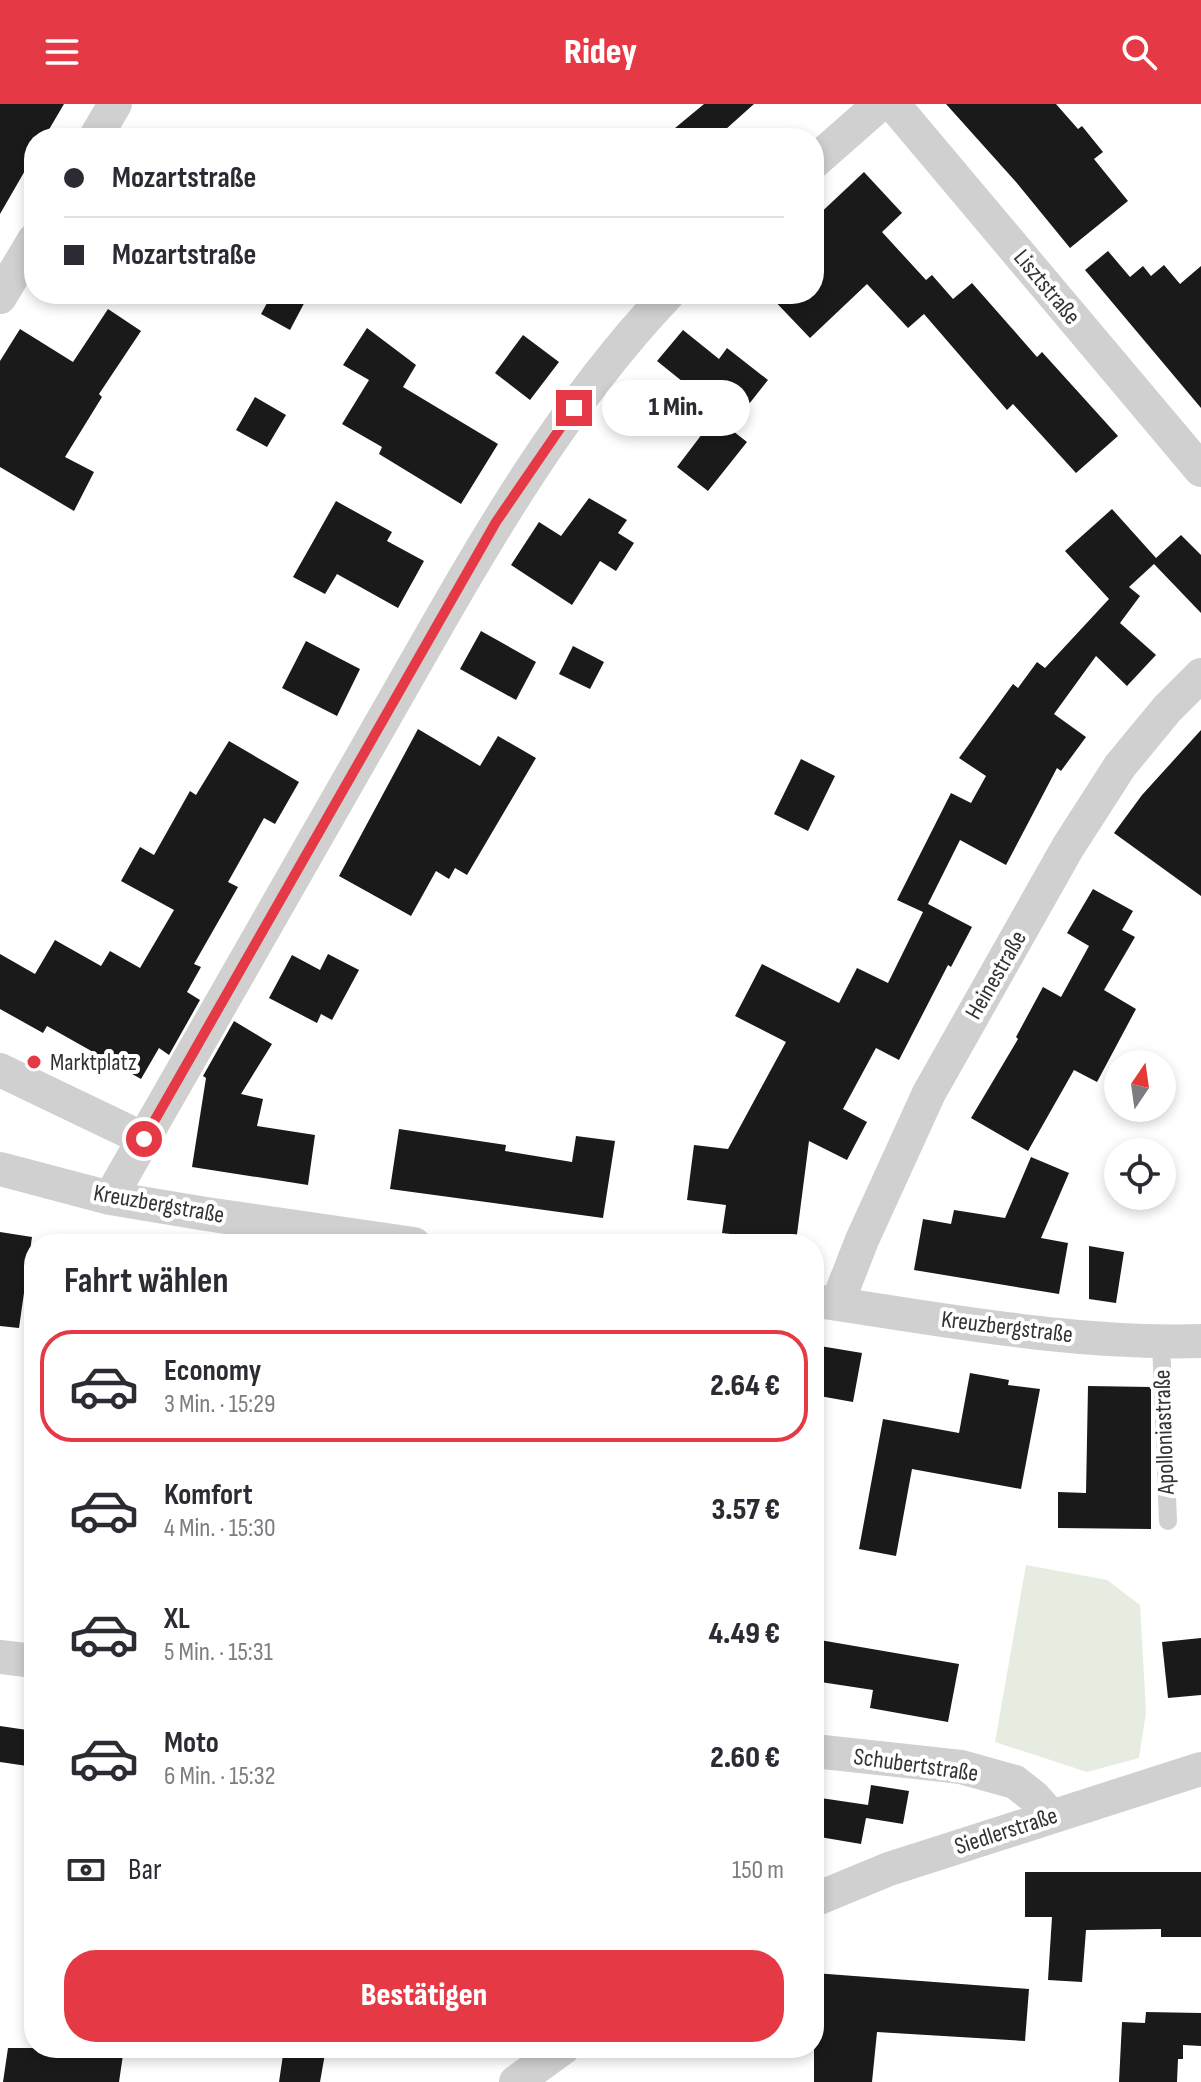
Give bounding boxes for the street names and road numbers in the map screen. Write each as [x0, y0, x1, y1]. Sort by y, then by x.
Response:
street label: Lisztstraße [1007, 244, 1087, 330]
street label: Heinestraße [959, 925, 1033, 1025]
street label: Kreuzbergstraße [91, 1178, 227, 1230]
street label: Kreuzbergstraße [940, 1305, 1074, 1349]
street label: Apolloniastraße [1147, 1369, 1181, 1496]
street label: Schubertstraße [852, 1742, 980, 1788]
street label: Siedlerstraße [951, 1801, 1061, 1861]

